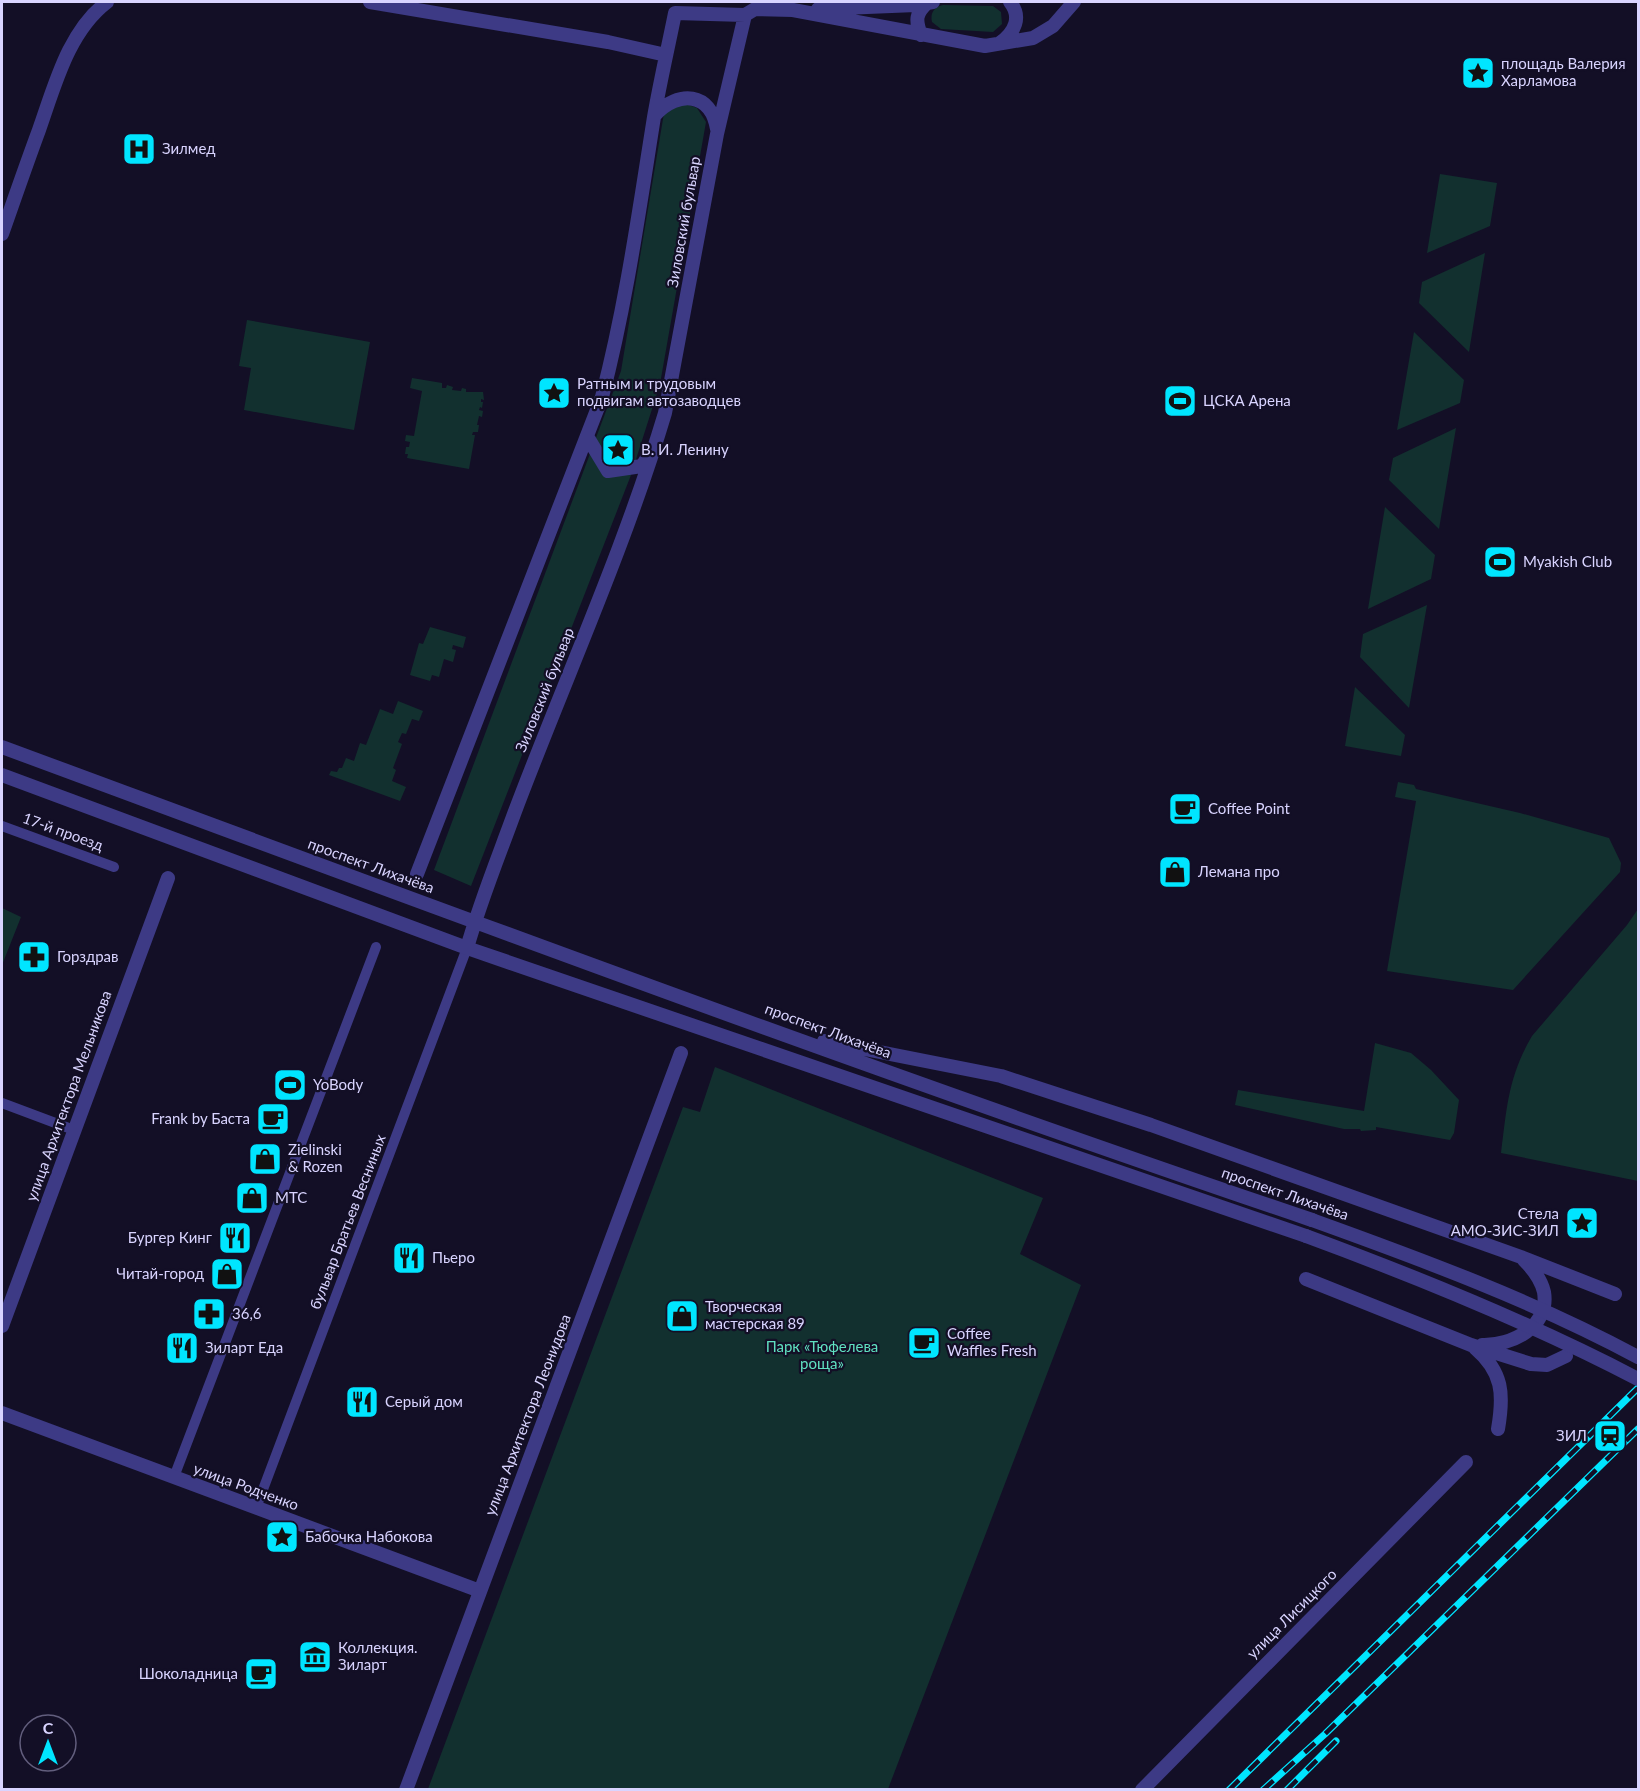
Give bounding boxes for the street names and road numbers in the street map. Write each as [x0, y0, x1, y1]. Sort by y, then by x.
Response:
street label: Зиловский бульвар [663, 155, 703, 289]
street label: Зиловский бульвар [511, 625, 577, 754]
street label: 17-й проезд [20, 808, 106, 854]
street label: проспект Лихачёва [306, 834, 437, 896]
street label: улица Архитектора Мельникова [21, 988, 115, 1204]
street label: проспект Лихачёва [763, 999, 894, 1061]
street label: бульвар Братьев Весниных [305, 1131, 389, 1312]
street label: проспект Лихачёва [1220, 1163, 1351, 1223]
street label: улица Архитектора Леонидова [480, 1311, 574, 1518]
street label: улица Родченко [191, 1459, 301, 1513]
street label: улица Лисицкого [1243, 1565, 1340, 1662]

